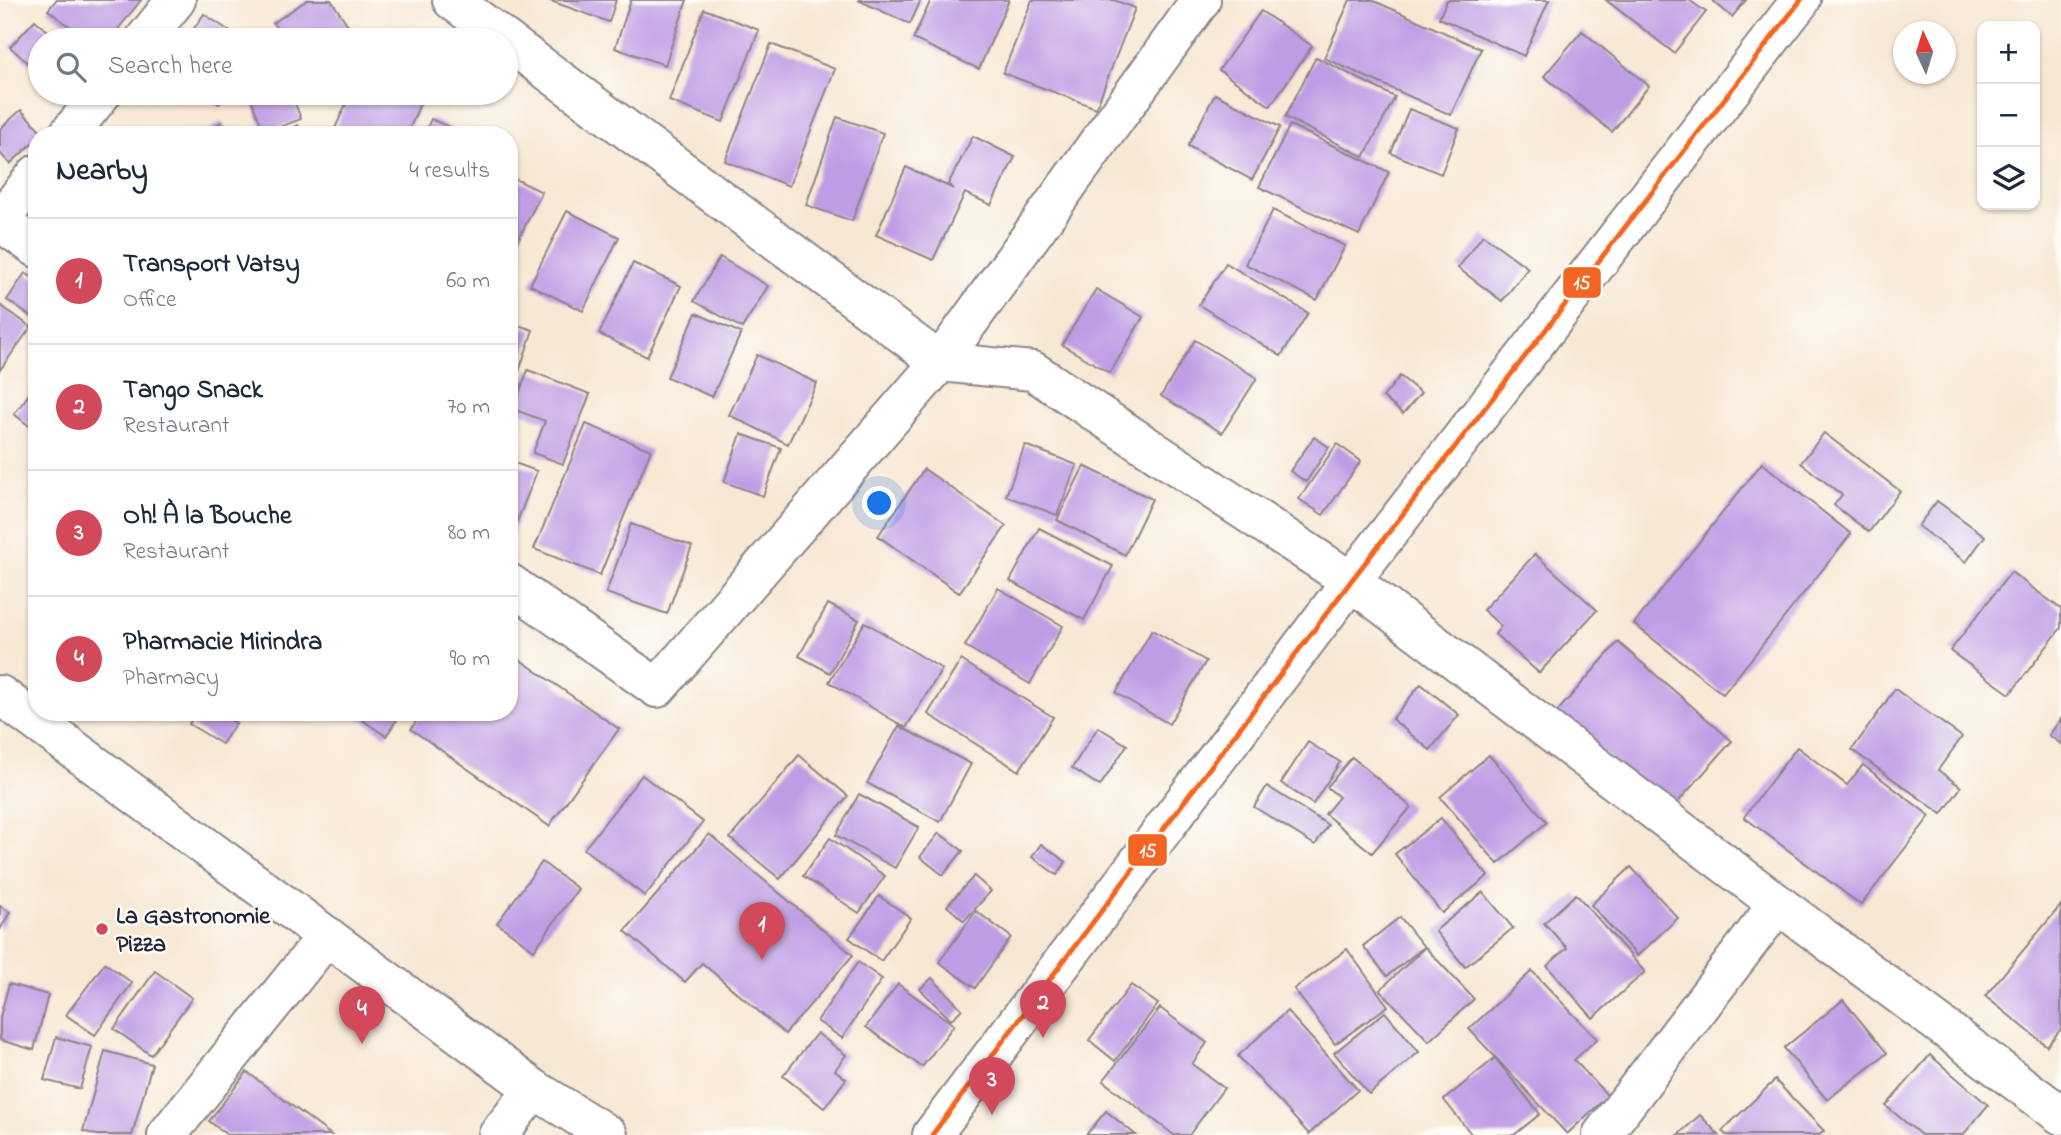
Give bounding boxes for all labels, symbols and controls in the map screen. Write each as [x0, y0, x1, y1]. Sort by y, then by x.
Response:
north arrow [1893, 21, 1956, 84]
map controls [1977, 21, 2040, 210]
button: + [1977, 21, 2040, 84]
search box [28, 28, 518, 105]
icon: search [52, 48, 90, 86]
text: Search here [108, 48, 233, 86]
button: − [1977, 84, 2040, 147]
button: layers [1977, 147, 2040, 210]
text: Nearby [56, 150, 148, 194]
text: 4 results [409, 155, 490, 188]
text: Transport Vatsy [123, 246, 300, 284]
text: 1 [75, 265, 83, 298]
text: 60 m [446, 265, 490, 298]
line badge: 15 [1562, 266, 1602, 299]
text: 15 [1574, 271, 1591, 298]
text: Office [123, 284, 176, 317]
text: Tango Snack [123, 372, 263, 410]
text: 2 [73, 391, 85, 424]
text: 70 m [447, 391, 490, 424]
text: Restaurant [123, 410, 230, 443]
your location [862, 486, 896, 520]
text: Oh! À la Bouche [123, 498, 292, 536]
text: 3 [74, 517, 84, 550]
text: 80 m [448, 517, 490, 550]
text: Restaurant [123, 536, 230, 569]
text: Pharmacie Mirindra [123, 624, 322, 662]
text: 4 [74, 643, 84, 676]
text: 90 m [450, 643, 490, 676]
text: Pharmacy [123, 662, 219, 695]
line badge: 15 [1127, 833, 1168, 867]
text: 15 [1140, 839, 1157, 866]
place label: La Gastronomie Pizza [116, 900, 271, 963]
pin: 1 [739, 902, 785, 960]
marker: La Gastronomie Pizza [94, 921, 110, 937]
pin: 2 [1020, 980, 1066, 1038]
pin: 4 [339, 986, 385, 1044]
pin: 3 [969, 1057, 1015, 1115]

